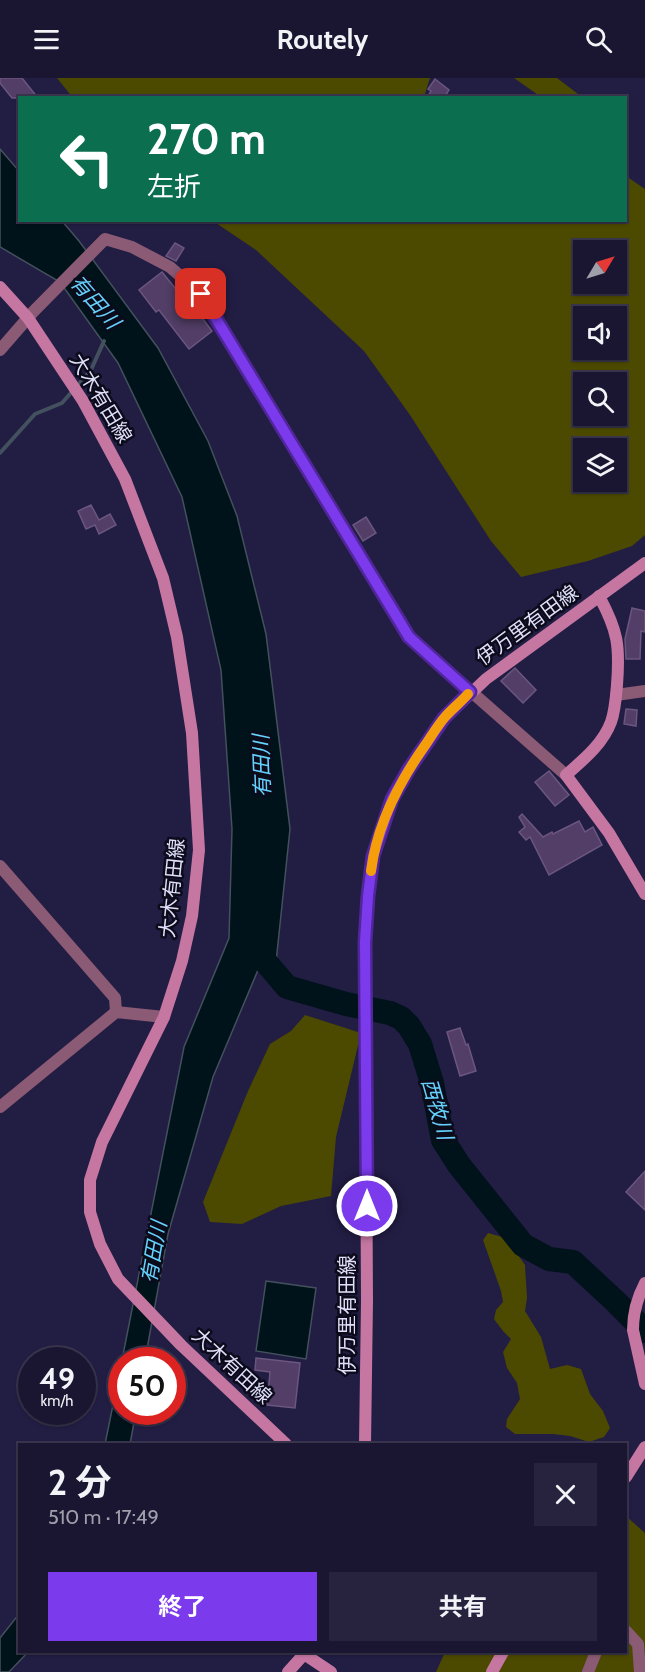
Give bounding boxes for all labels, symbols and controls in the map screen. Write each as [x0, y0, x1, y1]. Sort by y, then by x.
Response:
icon: menu [30, 23, 63, 56]
text: Routely [277, 23, 368, 56]
icon: search [582, 23, 615, 56]
text: 270 m [147, 113, 266, 165]
icon: left [48, 120, 126, 198]
text: 左折 [147, 170, 201, 203]
north arrow [573, 240, 627, 294]
map controls [573, 240, 627, 492]
pin [175, 268, 226, 319]
water label: 有田川 [65, 270, 127, 335]
icon: arrive [184, 277, 217, 310]
button: sound [573, 306, 627, 360]
street label: 大木有田線 [65, 349, 137, 447]
button: search [573, 372, 627, 426]
button: layers [573, 438, 627, 492]
street label: 伊万里有田線 [471, 580, 583, 670]
water label: 有田川 [248, 732, 275, 798]
street label: 大木有田線 [155, 837, 189, 939]
water label: 西牧川 [417, 1075, 459, 1145]
position arrow [335, 1174, 399, 1238]
water label: 有田川 [136, 1217, 172, 1285]
street label: 伊万里有田線 [335, 1255, 359, 1375]
street label: 大木有田線 [187, 1323, 277, 1409]
speed limit sign: 50 [108, 1347, 186, 1425]
text: 49 [39, 1360, 75, 1397]
text: km/h [41, 1392, 73, 1410]
text: 2 分 [48, 1460, 111, 1504]
button: close [534, 1463, 597, 1526]
text: 510 m · 17:49 [48, 1505, 159, 1529]
button: 終了 [48, 1572, 317, 1641]
button: 共有 [329, 1572, 597, 1641]

